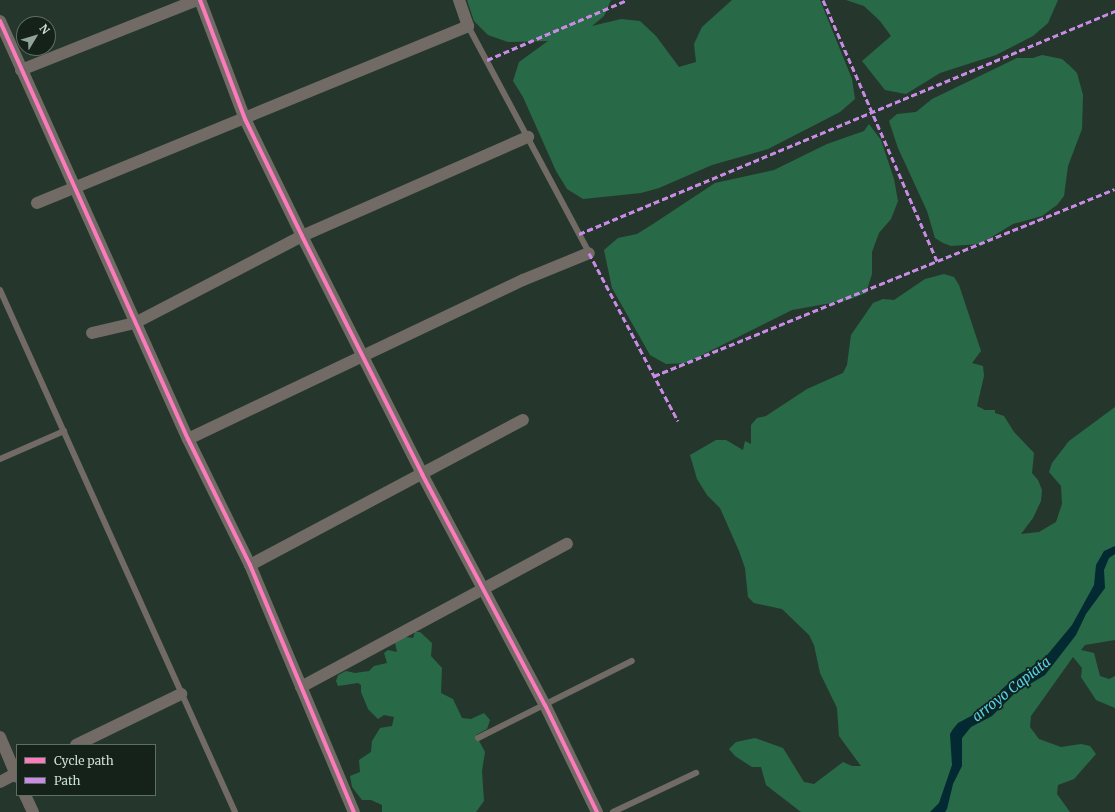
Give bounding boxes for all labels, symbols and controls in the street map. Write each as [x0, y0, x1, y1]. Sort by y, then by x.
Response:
north arrow [16, 16, 56, 56]
text: N [36, 21, 53, 37]
water label: arroyo Capiata [968, 653, 1054, 725]
legend [16, 744, 156, 796]
text: Cycle path [54, 753, 114, 768]
text: Path [54, 773, 80, 788]

